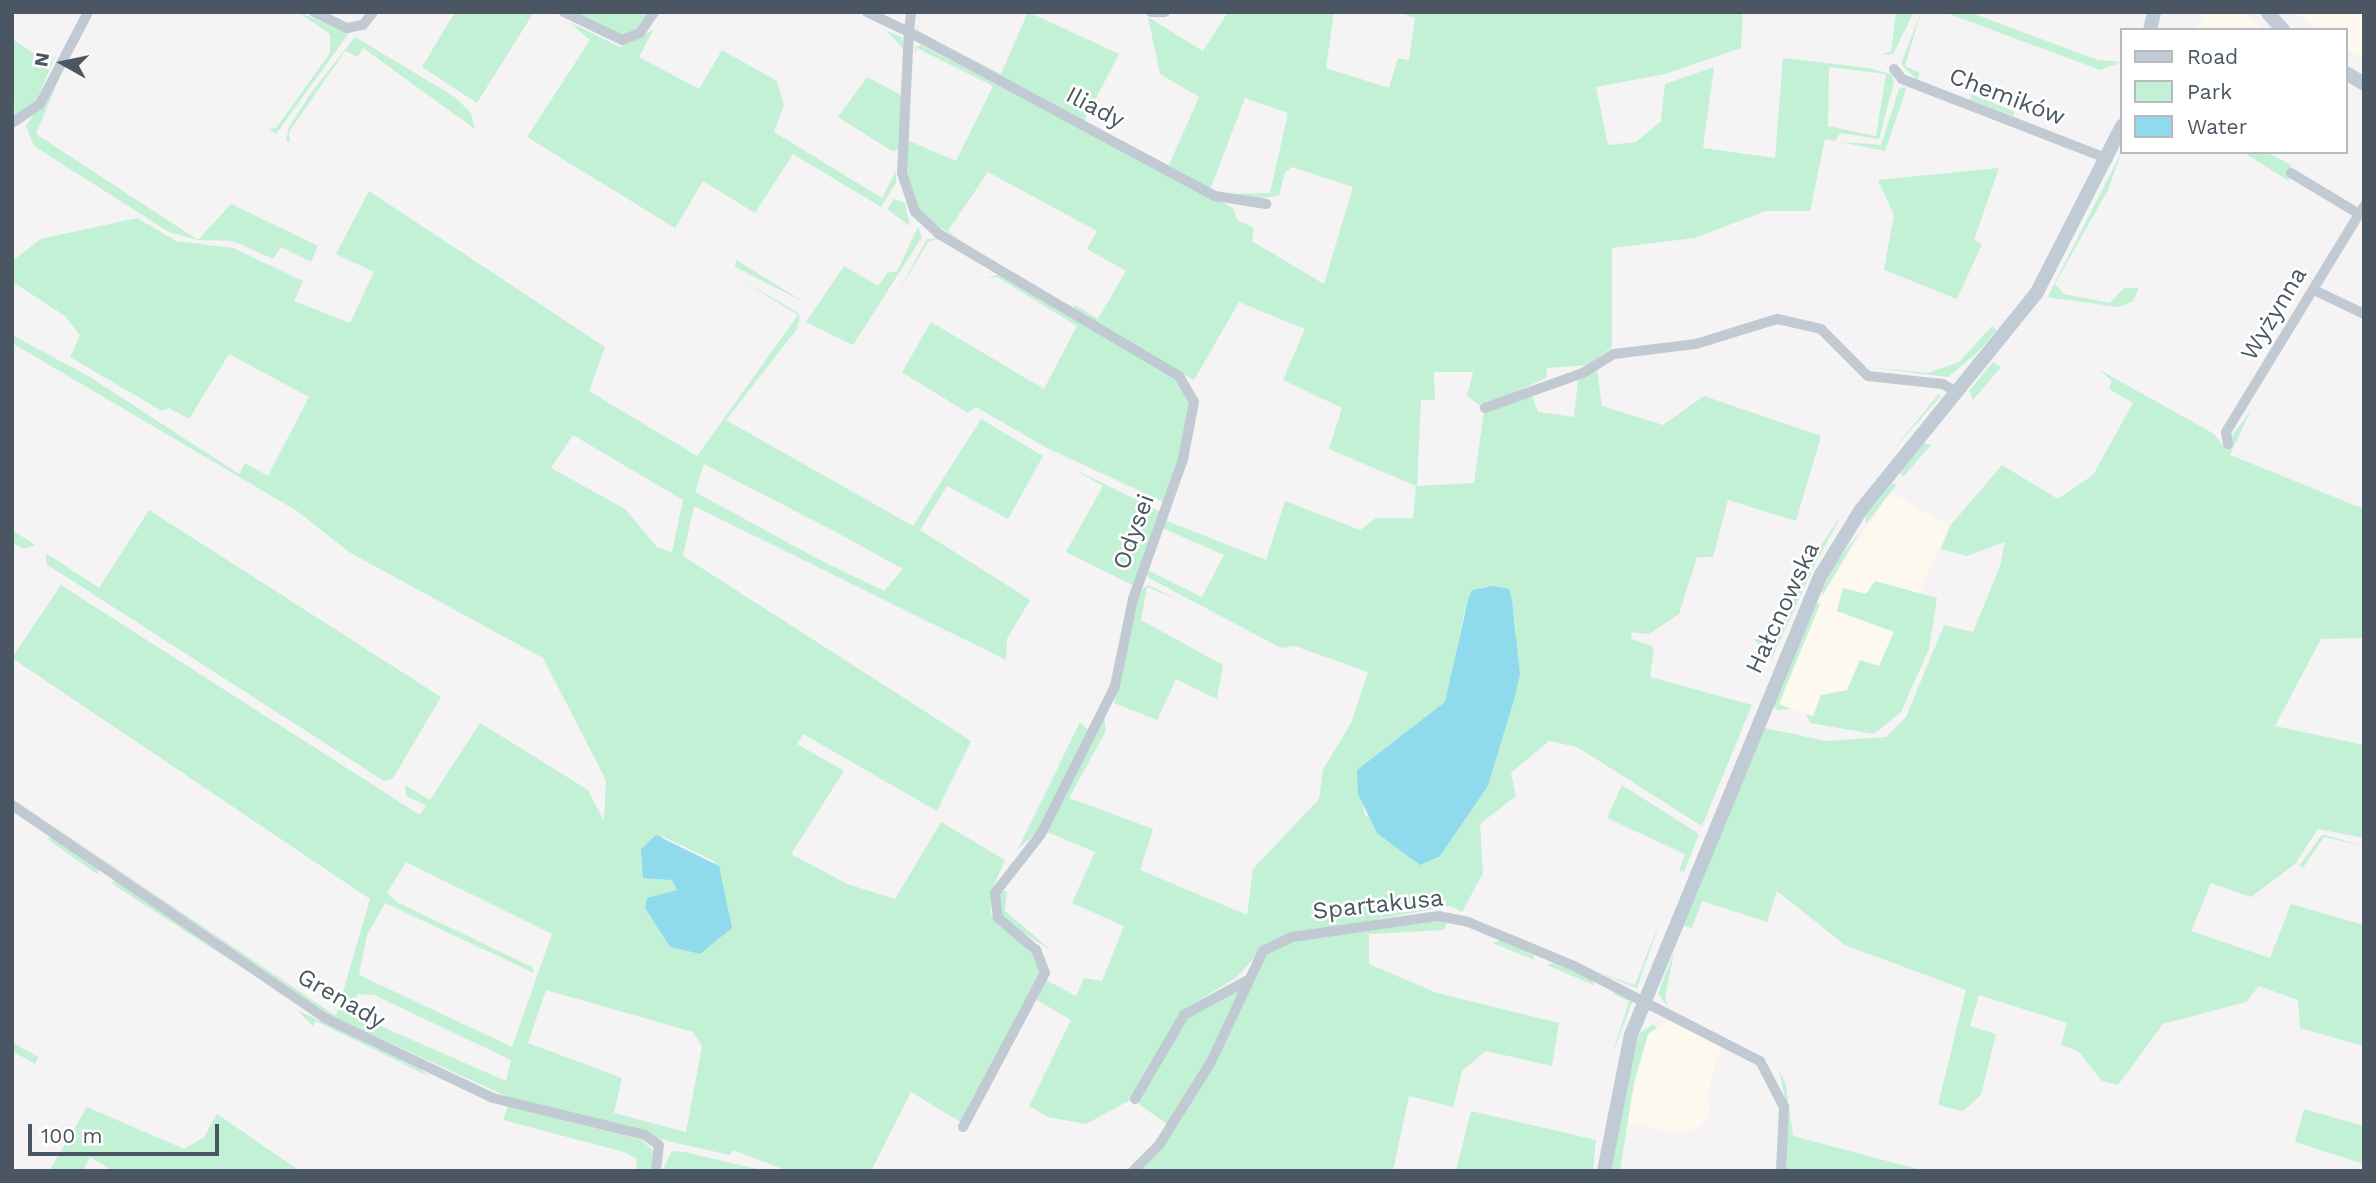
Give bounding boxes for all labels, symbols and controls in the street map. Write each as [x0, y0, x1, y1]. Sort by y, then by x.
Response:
north arrow [28, 28, 98, 98]
legend [2120, 28, 2348, 154]
text: Road [2187, 44, 2238, 69]
text: N [29, 51, 54, 68]
street label: Chemików [1945, 62, 2069, 132]
text: Park [2187, 79, 2232, 104]
street label: Iliady [1061, 81, 1129, 135]
text: Water [2187, 114, 2247, 139]
street label: Wyżynna [2235, 262, 2313, 366]
street label: Odysei [1107, 490, 1161, 574]
street label: Hałcnowska [1740, 538, 1826, 678]
street label: Spartakusa [1311, 884, 1445, 926]
street label: Grenady [292, 962, 390, 1036]
scale bar [32, 1110, 222, 1154]
text: 100 m [41, 1123, 103, 1148]

